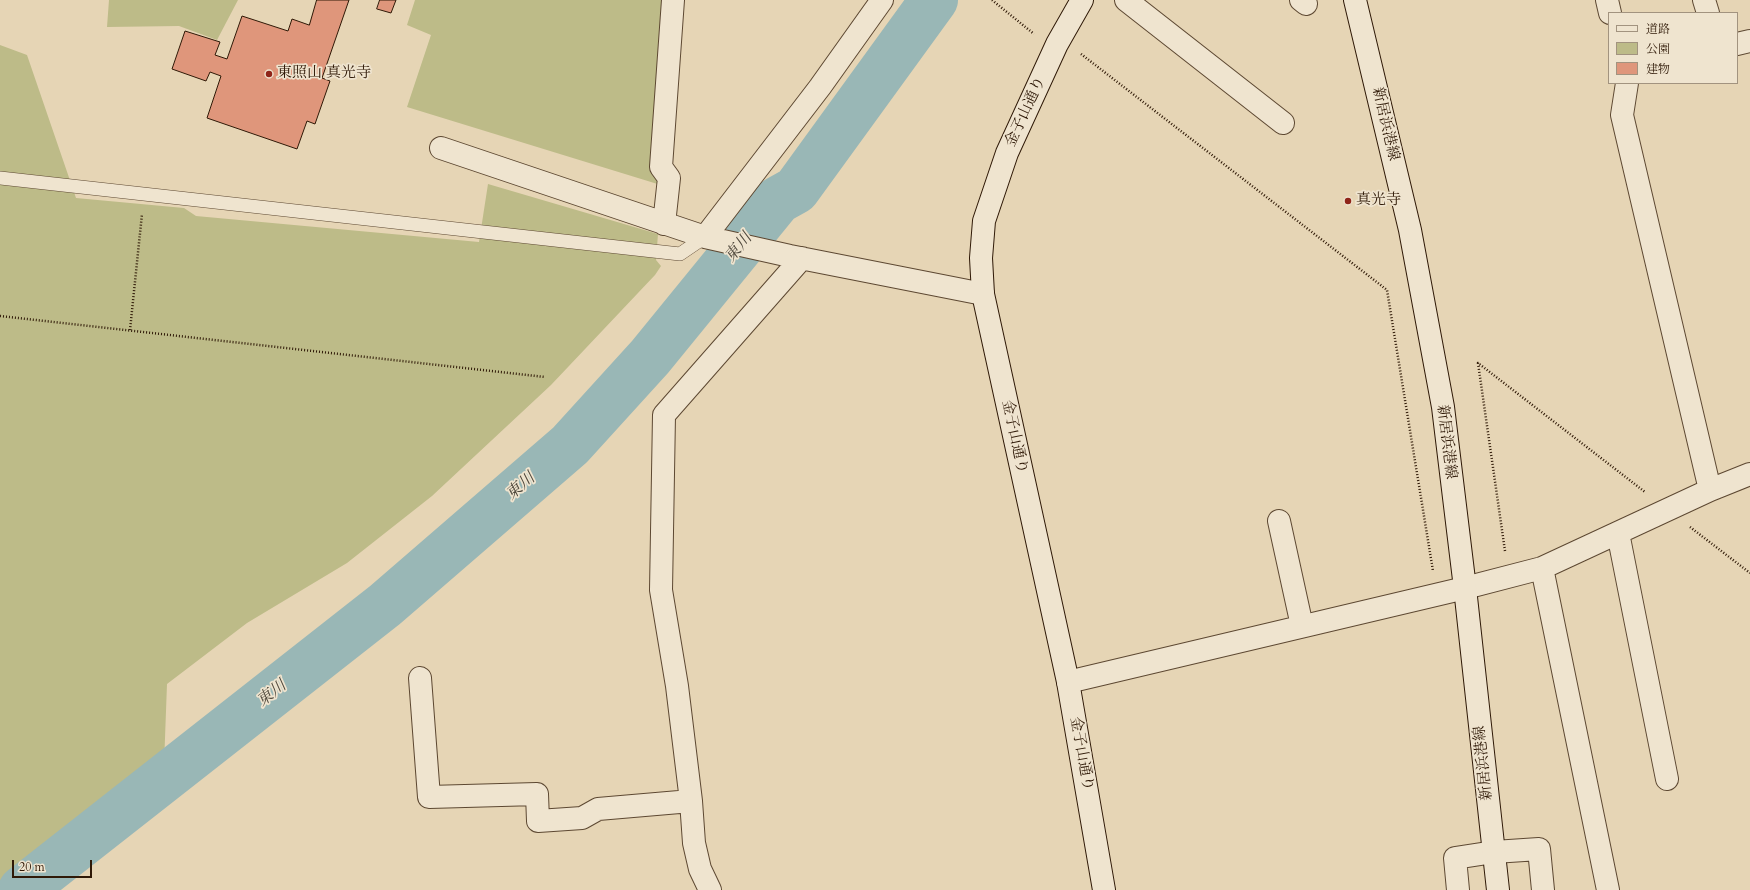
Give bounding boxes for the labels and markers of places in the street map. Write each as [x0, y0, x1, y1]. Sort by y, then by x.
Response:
place label: 東照山 真光寺 [277, 65, 371, 83]
marker: 東照山 真光寺 [264, 69, 274, 79]
place label: 真光寺 [1356, 192, 1401, 210]
marker: 真光寺 [1343, 196, 1353, 206]

